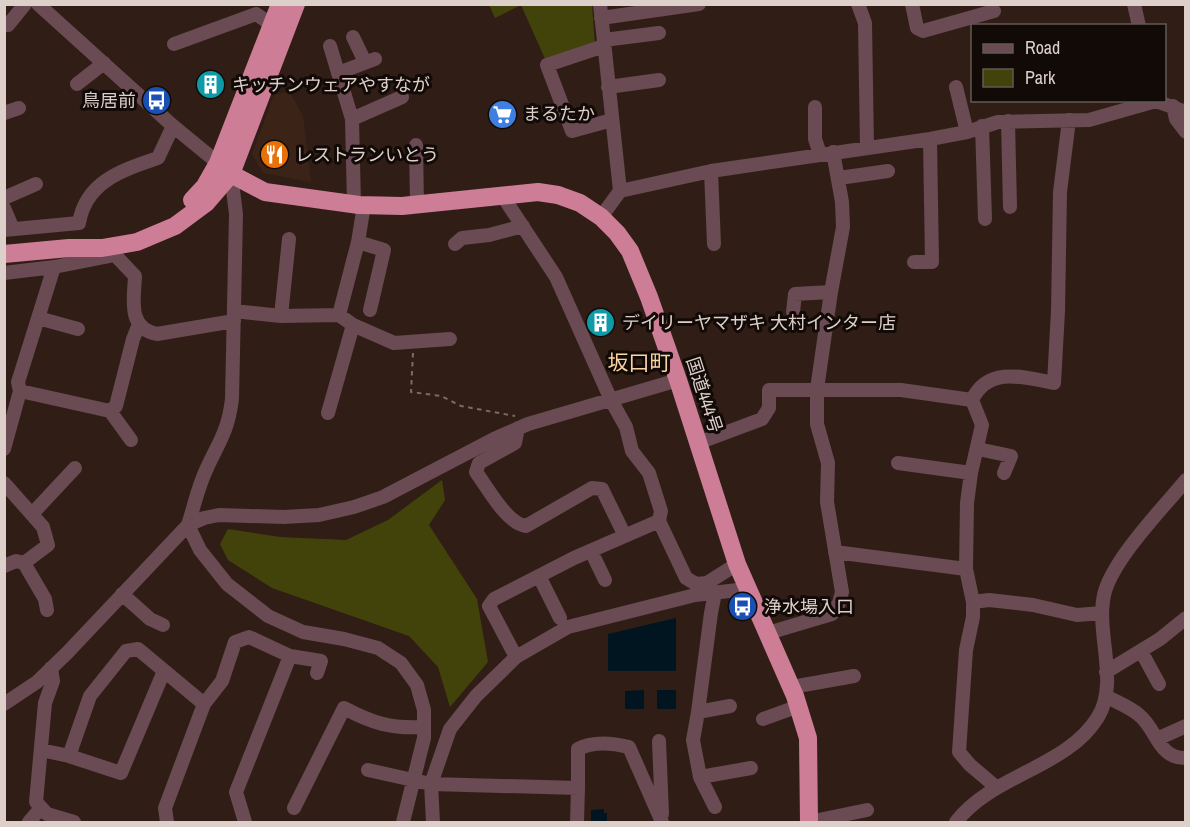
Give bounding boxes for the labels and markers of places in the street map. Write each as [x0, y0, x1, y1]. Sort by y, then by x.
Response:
building icon: キッチンウェアやすなが [195, 69, 227, 101]
place label: キッチンウェアやすなが [232, 72, 430, 97]
bus stop icon: 鳥居前 [141, 85, 173, 117]
place label: 鳥居前 [82, 88, 136, 113]
supermarket icon: まるたか [486, 98, 518, 130]
place label: まるたか [523, 101, 595, 126]
restaurant icon: レストランいとう [258, 139, 290, 171]
place label: レストランいとう [295, 142, 439, 167]
building icon: デイリーヤマザキ 大村インター店 [585, 307, 617, 339]
place label: デイリーヤマザキ 大村インター店 [622, 310, 896, 335]
bus stop icon: 浄水場入口 [727, 591, 759, 623]
place label: 浄水場入口 [764, 594, 854, 619]

